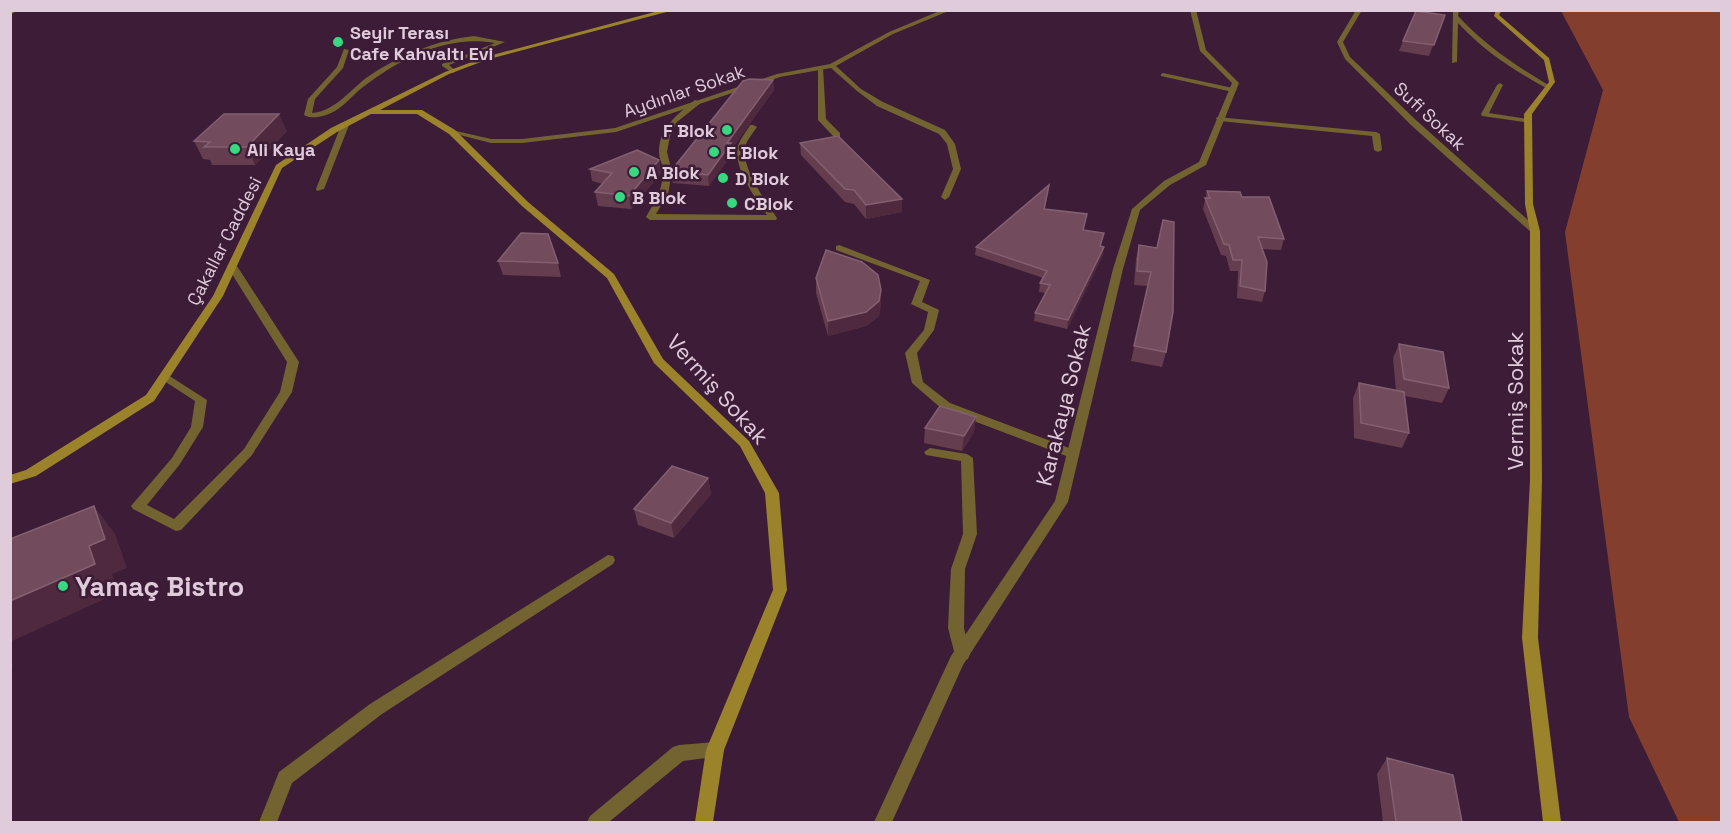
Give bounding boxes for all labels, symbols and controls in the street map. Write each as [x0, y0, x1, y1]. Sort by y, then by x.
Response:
place label: Seyir Terası Cafe Kahvaltı Evi [350, 21, 493, 65]
marker: Seyir Terası Cafe Kahvaltı Evi [331, 35, 345, 49]
street label: Aydınlar Sokak [620, 59, 748, 123]
street label: Sufi Sokak [1389, 77, 1471, 155]
place label: F Blok [663, 119, 715, 142]
marker: F Blok [720, 123, 734, 137]
place label: Ali Kaya [247, 138, 316, 161]
place label: E Blok [726, 141, 778, 164]
marker: Ali Kaya [228, 142, 242, 156]
marker: E Blok [707, 145, 721, 159]
place label: A Blok [646, 161, 700, 184]
marker: A Blok [627, 165, 641, 179]
place label: D Blok [735, 167, 789, 190]
marker: D Blok [716, 171, 730, 185]
street label: Çakallar Caddesi [182, 173, 266, 309]
place label: B Blok [632, 186, 686, 209]
marker: B Blok [613, 190, 627, 204]
place label: CBlok [744, 192, 794, 215]
marker: CBlok [725, 196, 739, 210]
street label: Karakaya Sokak [1029, 321, 1097, 489]
street label: Vermiş Sokak [661, 328, 775, 450]
street label: Vermiş Sokak [1501, 331, 1529, 470]
place label: Yamaç Bistro [75, 569, 244, 604]
marker: Yamaç Bistro [56, 579, 70, 593]

